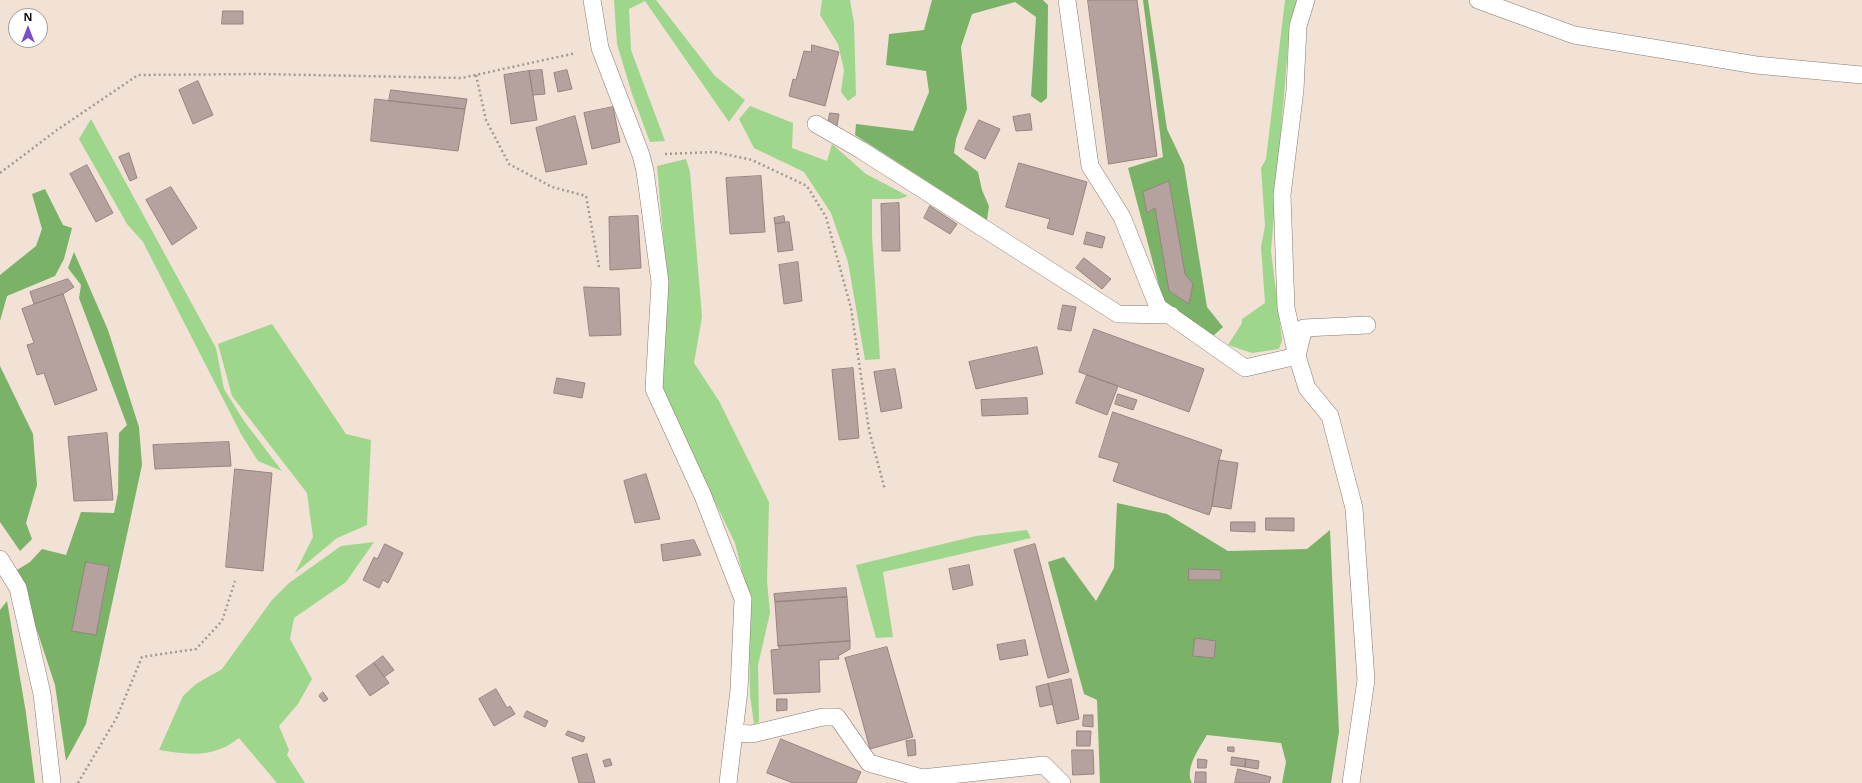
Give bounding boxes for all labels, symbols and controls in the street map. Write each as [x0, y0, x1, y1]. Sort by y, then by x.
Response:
north arrow [8, 8, 48, 48]
text: N [24, 9, 32, 24]

